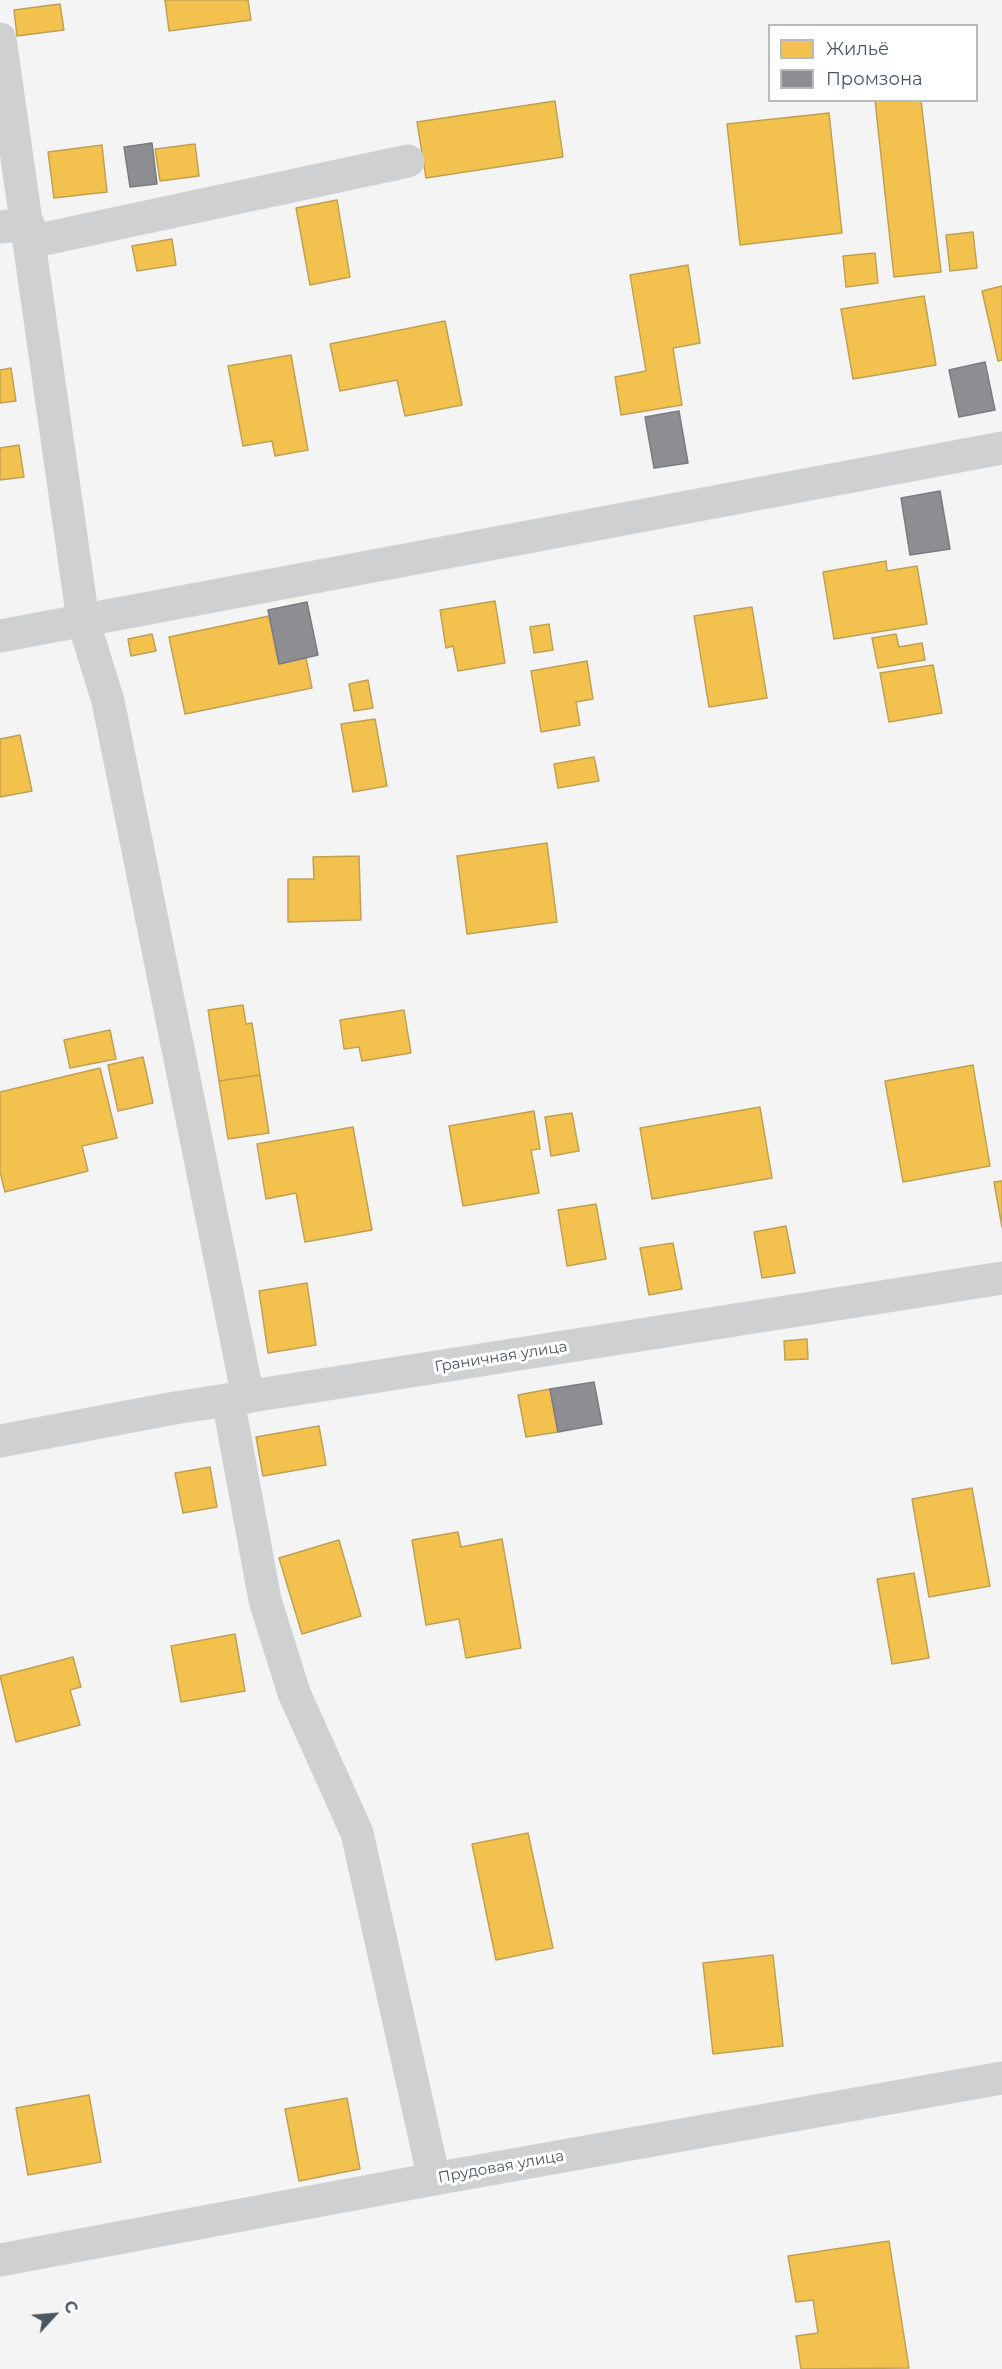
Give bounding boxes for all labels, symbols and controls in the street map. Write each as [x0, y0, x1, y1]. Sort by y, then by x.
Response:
legend [768, 24, 978, 102]
text: Жильё [826, 38, 889, 60]
text: Промзона [826, 68, 923, 90]
street label: Граничная улица [433, 1338, 569, 1376]
street label: Прудовая улица [437, 2147, 565, 2187]
north arrow [24, 2285, 84, 2345]
text: С [60, 2298, 82, 2316]

